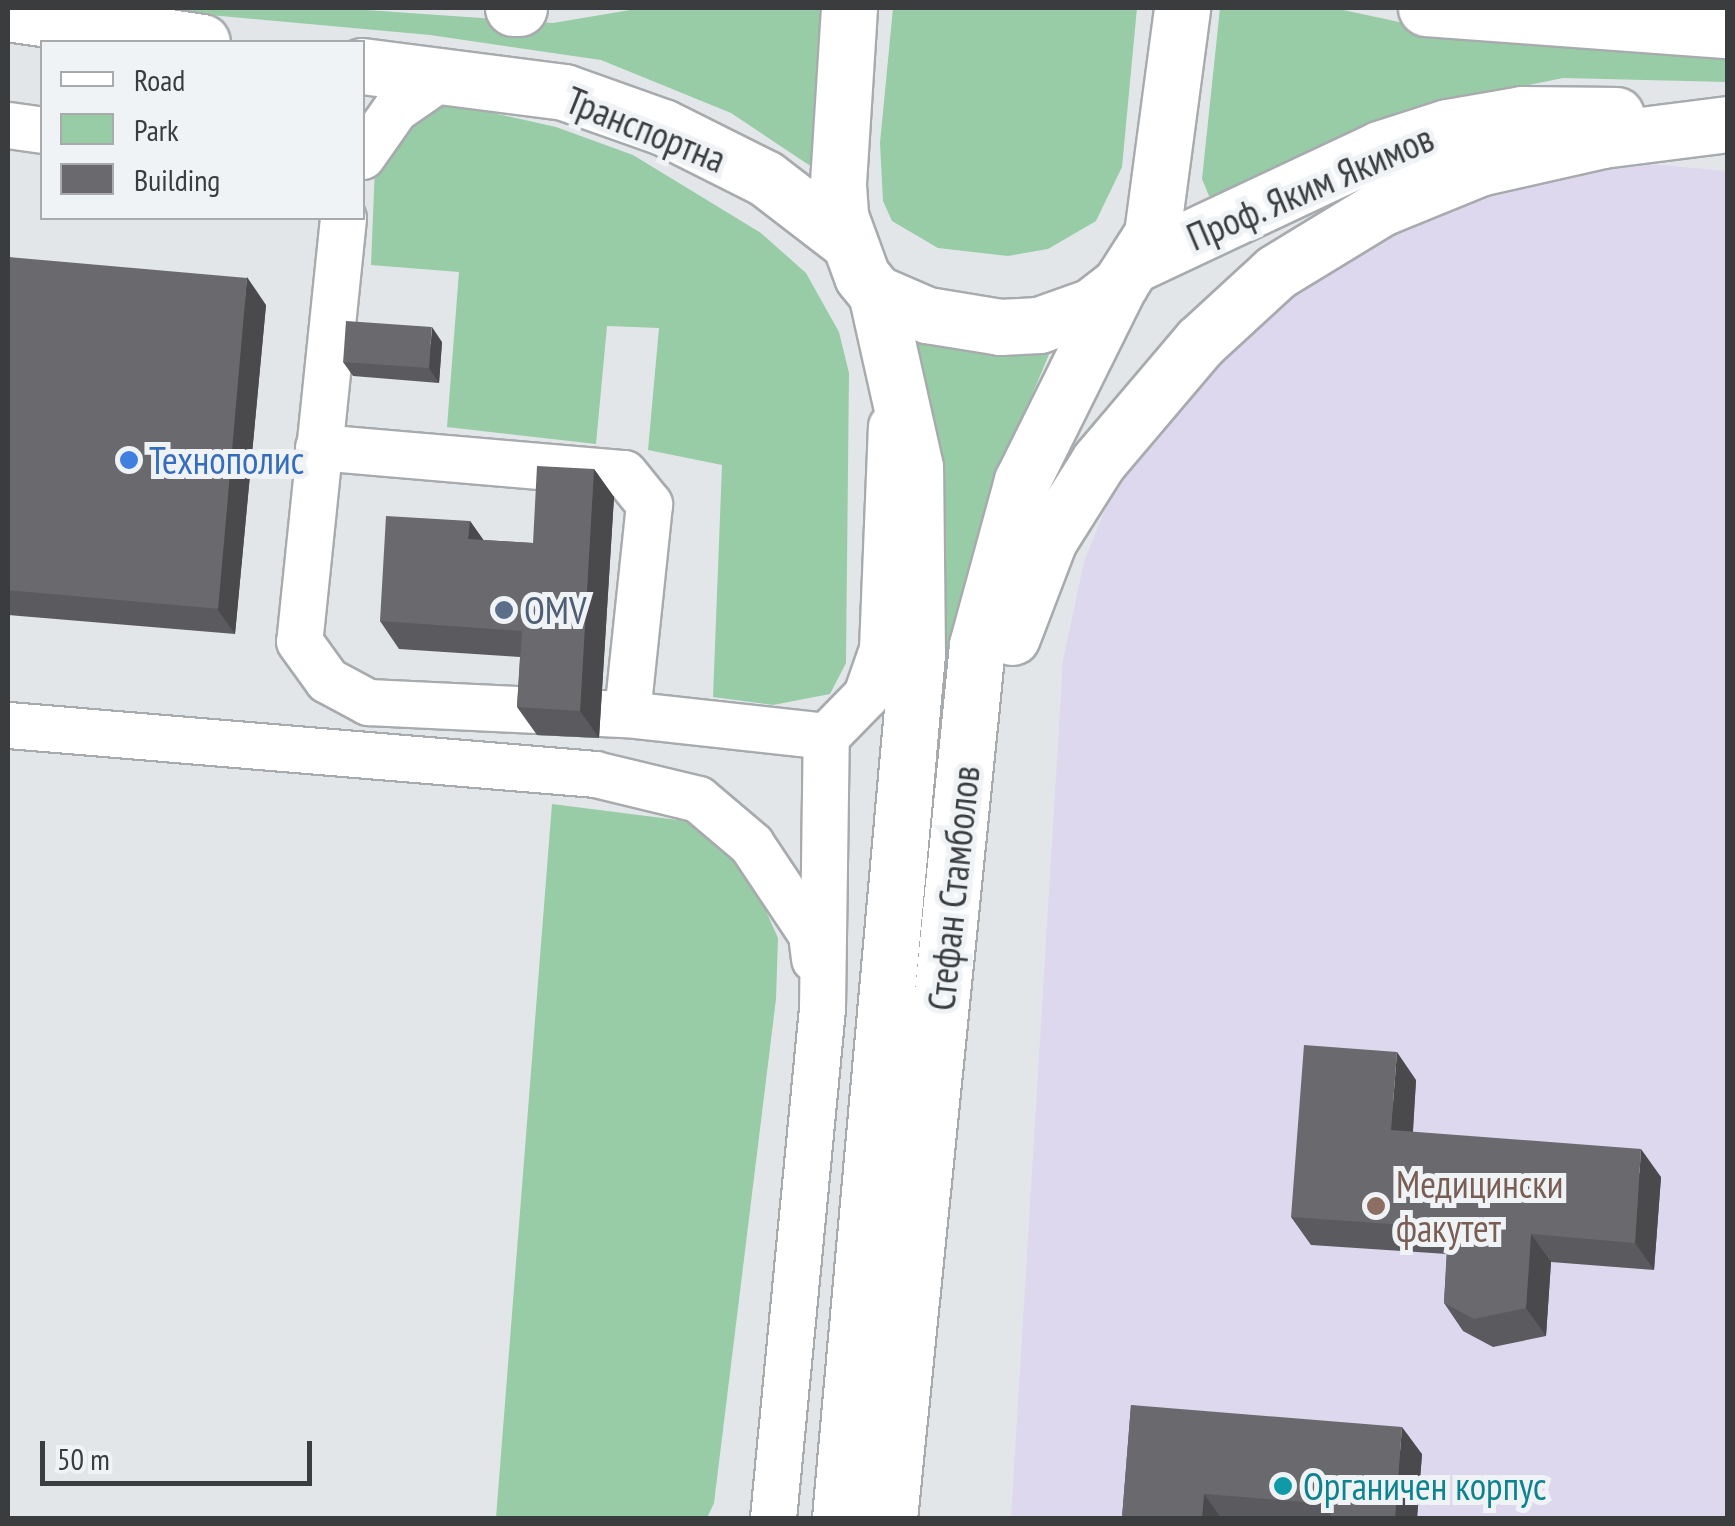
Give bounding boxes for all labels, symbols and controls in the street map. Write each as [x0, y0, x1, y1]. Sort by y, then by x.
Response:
legend [40, 40, 365, 220]
text: Road [134, 60, 185, 99]
street label: Транспортна [560, 76, 732, 182]
text: Park [134, 110, 179, 149]
street label: Проф. Яким Якимов [1179, 114, 1441, 260]
text: Building [134, 160, 220, 199]
place label: Технополис [149, 437, 304, 483]
marker: Технополис [118, 449, 140, 471]
place label: OMV [524, 587, 587, 633]
marker: OMV [493, 599, 515, 621]
street label: Стефан Стамболов [917, 763, 989, 1013]
place label: Медицински факутет [1396, 1161, 1564, 1250]
marker: Медицински факутет [1365, 1195, 1387, 1217]
scale bar [45, 1421, 318, 1483]
text: 50 m [57, 1439, 110, 1478]
place label: Органичен корпус [1303, 1463, 1547, 1509]
marker: Органичен корпус [1272, 1475, 1294, 1497]

